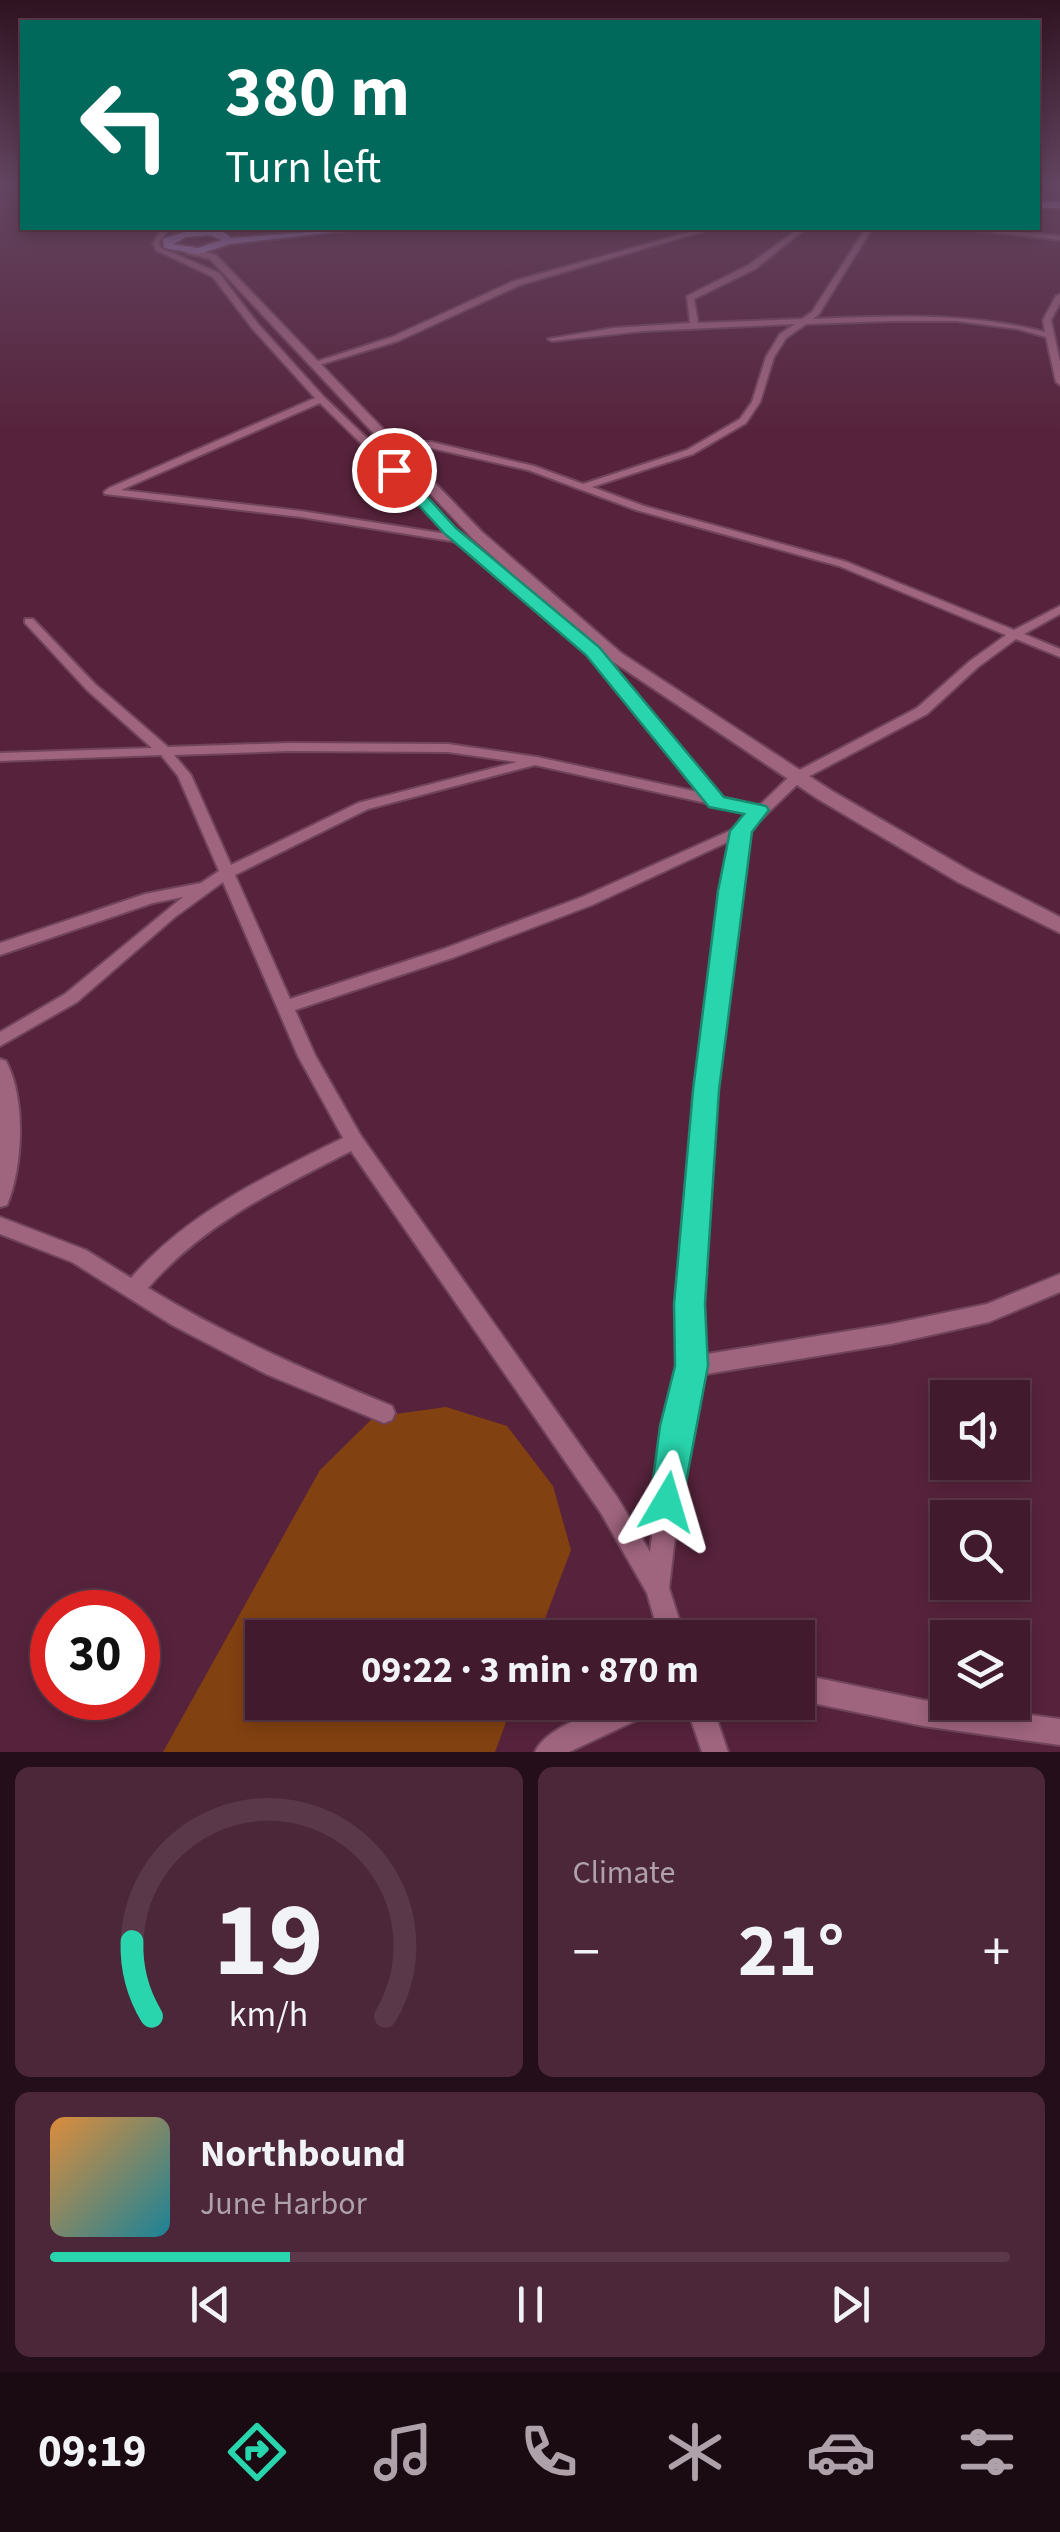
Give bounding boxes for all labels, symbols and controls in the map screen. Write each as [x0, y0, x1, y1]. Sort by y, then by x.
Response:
text: 380 m [225, 43, 410, 143]
icon: left [60, 60, 190, 190]
text: Turn left [225, 136, 381, 200]
pin [352, 428, 437, 513]
icon: arrive [367, 443, 422, 498]
map controls [930, 1380, 1030, 1720]
button: sound [930, 1380, 1030, 1480]
position arrow [615, 1450, 719, 1554]
button: search [930, 1500, 1030, 1600]
speed limit sign: 30 [30, 1590, 160, 1720]
button: layers [930, 1620, 1030, 1720]
text: 09:22 · 3 min · 870 m [361, 1643, 699, 1697]
text: Climate [573, 1850, 675, 1896]
text: 19 [214, 1868, 324, 2016]
text: 21° [738, 1898, 845, 2005]
text: − [573, 1914, 600, 1992]
text: + [983, 1914, 1010, 1992]
text: km/h [229, 1989, 308, 2040]
text: Northbound [200, 2127, 406, 2181]
text: June Harbor [200, 2181, 367, 2227]
icon: previous [183, 2277, 238, 2332]
icon: pause [503, 2277, 558, 2332]
icon: next [823, 2277, 878, 2332]
icon: directions [222, 2417, 292, 2487]
icon: music [368, 2417, 438, 2487]
icon: phone [514, 2417, 584, 2487]
icon: climate [660, 2417, 730, 2487]
icon: car [806, 2417, 876, 2487]
icon: filters [952, 2417, 1022, 2487]
text: 09:19 [38, 2420, 147, 2484]

